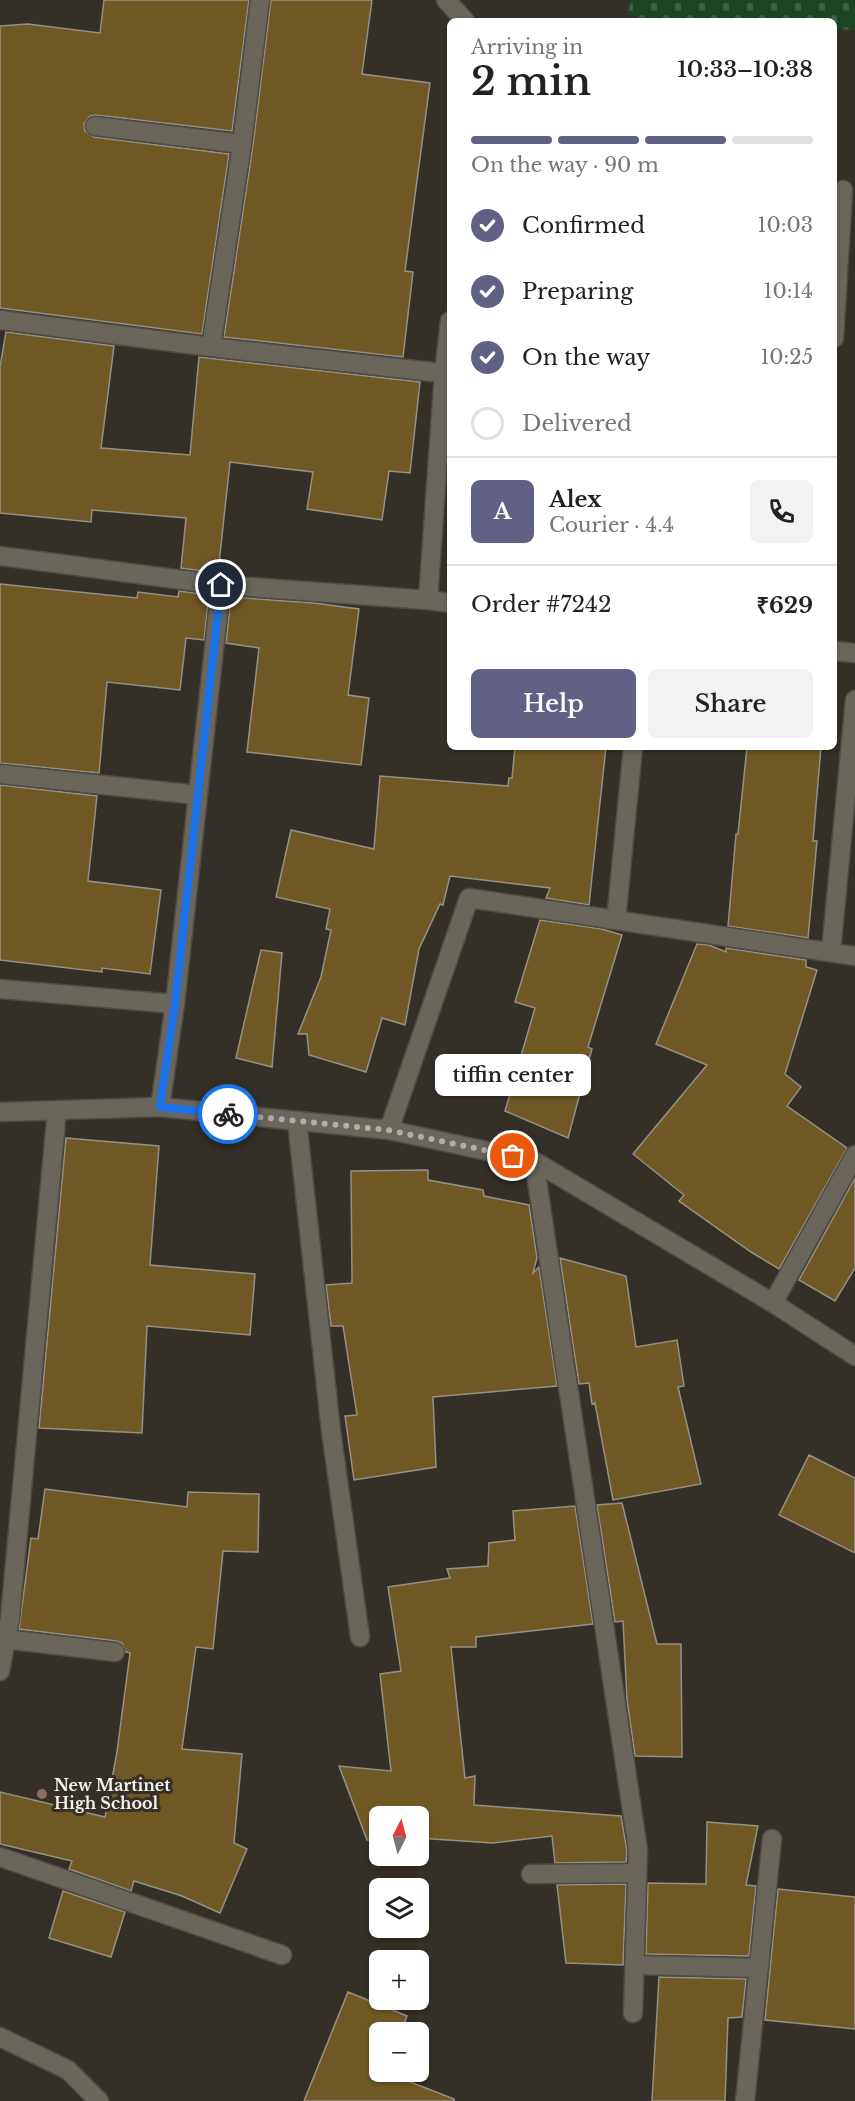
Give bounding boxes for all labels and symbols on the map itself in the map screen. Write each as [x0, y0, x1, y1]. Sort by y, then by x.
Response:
pin [195, 559, 246, 610]
callout: tiffin center [435, 1054, 591, 1096]
courier [198, 1084, 258, 1144]
pin [487, 1130, 538, 1181]
place label: New Martinet High School [54, 1775, 171, 1813]
marker: New Martinet High School [35, 1787, 49, 1801]
north arrow [369, 1806, 429, 1866]

